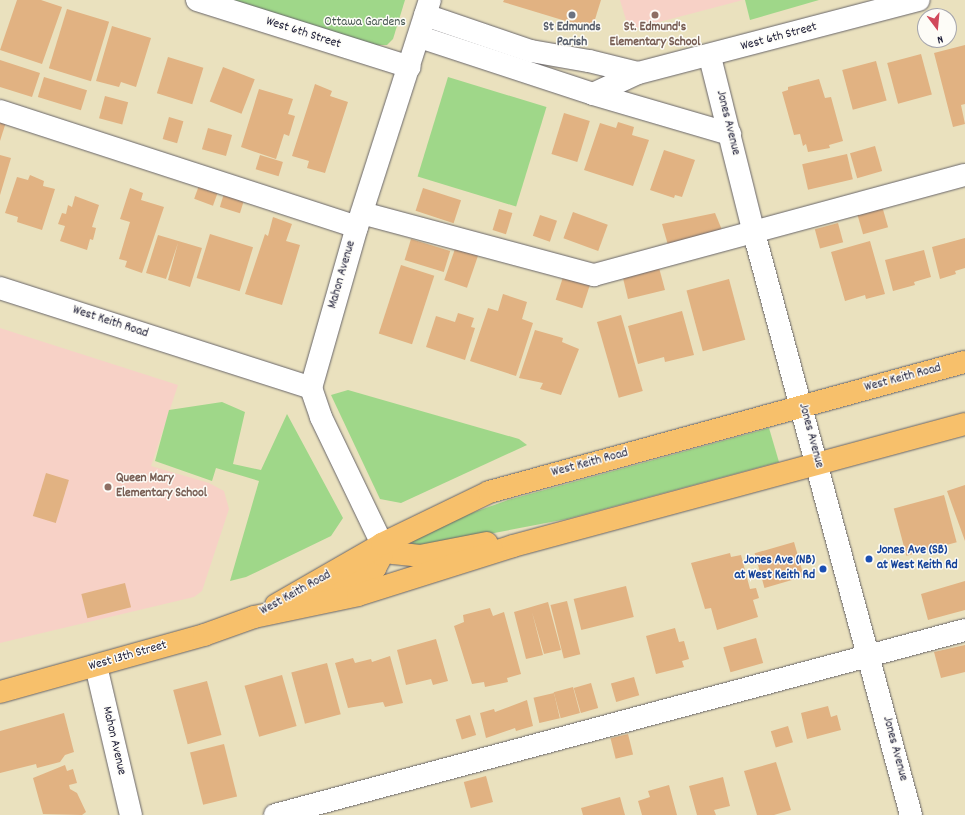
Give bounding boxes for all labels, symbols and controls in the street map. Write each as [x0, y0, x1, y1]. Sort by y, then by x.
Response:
north arrow [917, 8, 957, 48]
marker: St Edmunds Parish [567, 10, 577, 20]
marker: St. Edmund's Elementary School [650, 10, 660, 20]
street label: West 6th Street [263, 15, 343, 53]
park label: Ottawa Gardens [324, 15, 406, 31]
street label: West 6th Street [739, 20, 819, 56]
place label: St Edmunds Parish [543, 21, 601, 52]
place label: St. Edmund's Elementary School [610, 21, 700, 52]
text: N [935, 30, 945, 47]
street label: Jones Avenue [711, 89, 743, 157]
street label: Mahon Avenue [326, 239, 360, 311]
street label: West Keith Road [70, 303, 150, 343]
street label: West Keith Road [863, 361, 943, 397]
street label: Jones Avenue [794, 402, 826, 470]
street label: West Keith Road [550, 446, 630, 482]
place label: Queen Mary Elementary School [116, 472, 207, 503]
marker: Queen Mary Elementary School [103, 482, 113, 492]
place label: Jones Ave (SB) at West Keith Rd [877, 544, 958, 575]
place label: Jones Ave (NB) at West Keith Rd [734, 554, 815, 585]
marker: Jones Ave (SB) at West Keith Rd [864, 554, 874, 564]
marker: Jones Ave (NB) at West Keith Rd [818, 564, 828, 574]
street label: West Keith Road [258, 568, 334, 620]
street label: West 13th Street [87, 638, 169, 676]
street label: Mahon Avenue [98, 705, 128, 777]
street label: Jones Avenue [878, 715, 910, 783]

